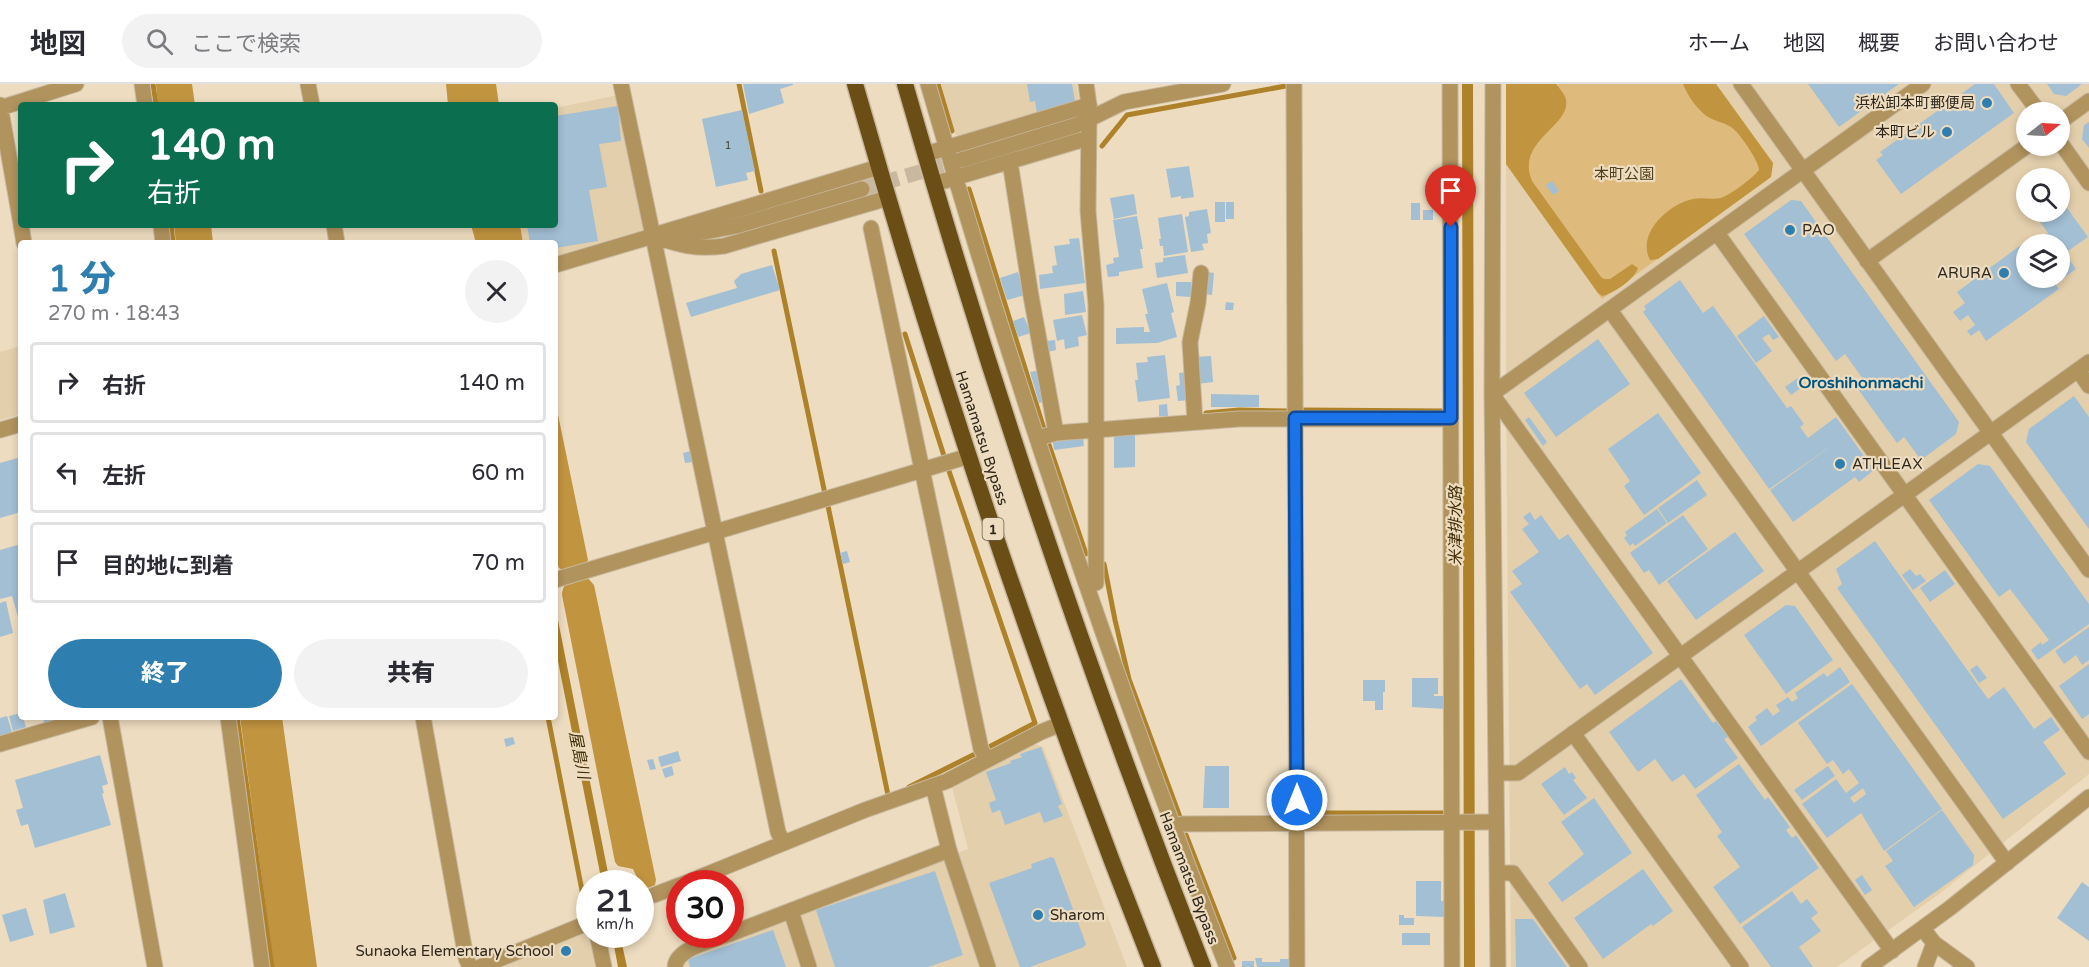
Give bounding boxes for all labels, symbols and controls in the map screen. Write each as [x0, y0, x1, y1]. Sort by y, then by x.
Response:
search box [122, 14, 542, 68]
icon: search [143, 25, 176, 58]
text: 地図 [30, 27, 86, 61]
text: ここで検索 [191, 31, 301, 57]
text: ホーム [1688, 31, 1750, 56]
text: 地図 [1783, 31, 1825, 56]
text: 概要 [1858, 31, 1900, 56]
text: お問い合わせ [1933, 31, 2059, 56]
place label: 浜松卸本町郵便局 [1855, 94, 1975, 112]
marker: 浜松卸本町郵便局 [1980, 96, 1994, 110]
north arrow [2016, 102, 2070, 156]
map controls [2016, 102, 2070, 288]
text: 140 m [147, 120, 276, 171]
place label: 本町ビル [1875, 123, 1935, 141]
marker: 本町ビル [1940, 125, 1954, 139]
icon: right [48, 126, 126, 204]
house number: 1 [724, 138, 732, 152]
pin [1425, 165, 1476, 227]
park label: 本町公園 [1594, 165, 1654, 183]
button: search [2016, 168, 2070, 222]
icon: arrive [1434, 174, 1467, 207]
text: 右折 [147, 177, 201, 210]
place label: PAO [1802, 221, 1835, 239]
marker: PAO [1783, 223, 1797, 237]
button: layers [2016, 234, 2070, 288]
text: 1 分 [48, 258, 116, 301]
button: close [465, 260, 528, 323]
place label: ARURA [1937, 264, 1992, 282]
marker: ARURA [1997, 266, 2011, 280]
text: 270 m · 18:43 [48, 302, 180, 326]
icon: right [51, 366, 84, 399]
street label: Hamamatsu Bypass [952, 368, 1012, 508]
text: 140 m [458, 370, 525, 396]
text: 右折 [102, 373, 146, 399]
district label: Oroshihonmachi [1798, 373, 1924, 393]
place label: ATHLEAX [1852, 455, 1923, 473]
icon: left [51, 456, 84, 489]
marker: ATHLEAX [1833, 457, 1847, 471]
text: 60 m [471, 460, 525, 486]
text: 左折 [102, 463, 146, 489]
water label: 米津排水路 [1446, 484, 1466, 566]
road number: 1 [982, 518, 1004, 540]
icon: arrive [51, 546, 84, 579]
text: 70 m [471, 550, 525, 576]
text: 目的地に到着 [102, 553, 234, 579]
button: 終了 [48, 639, 282, 708]
button: 共有 [294, 639, 528, 708]
water label: 屋島川 [565, 730, 594, 783]
position arrow [1265, 768, 1329, 832]
street label: Hamamatsu Bypass [1155, 809, 1223, 947]
speed limit sign: 30 [666, 870, 744, 948]
text: 21 [596, 883, 634, 920]
place label: Sharom [1050, 906, 1105, 924]
marker: Sharom [1031, 908, 1045, 922]
text: km/h [596, 915, 634, 933]
place label: Sunaoka Elementary School [356, 942, 554, 960]
marker: Sunaoka Elementary School [559, 944, 573, 958]

